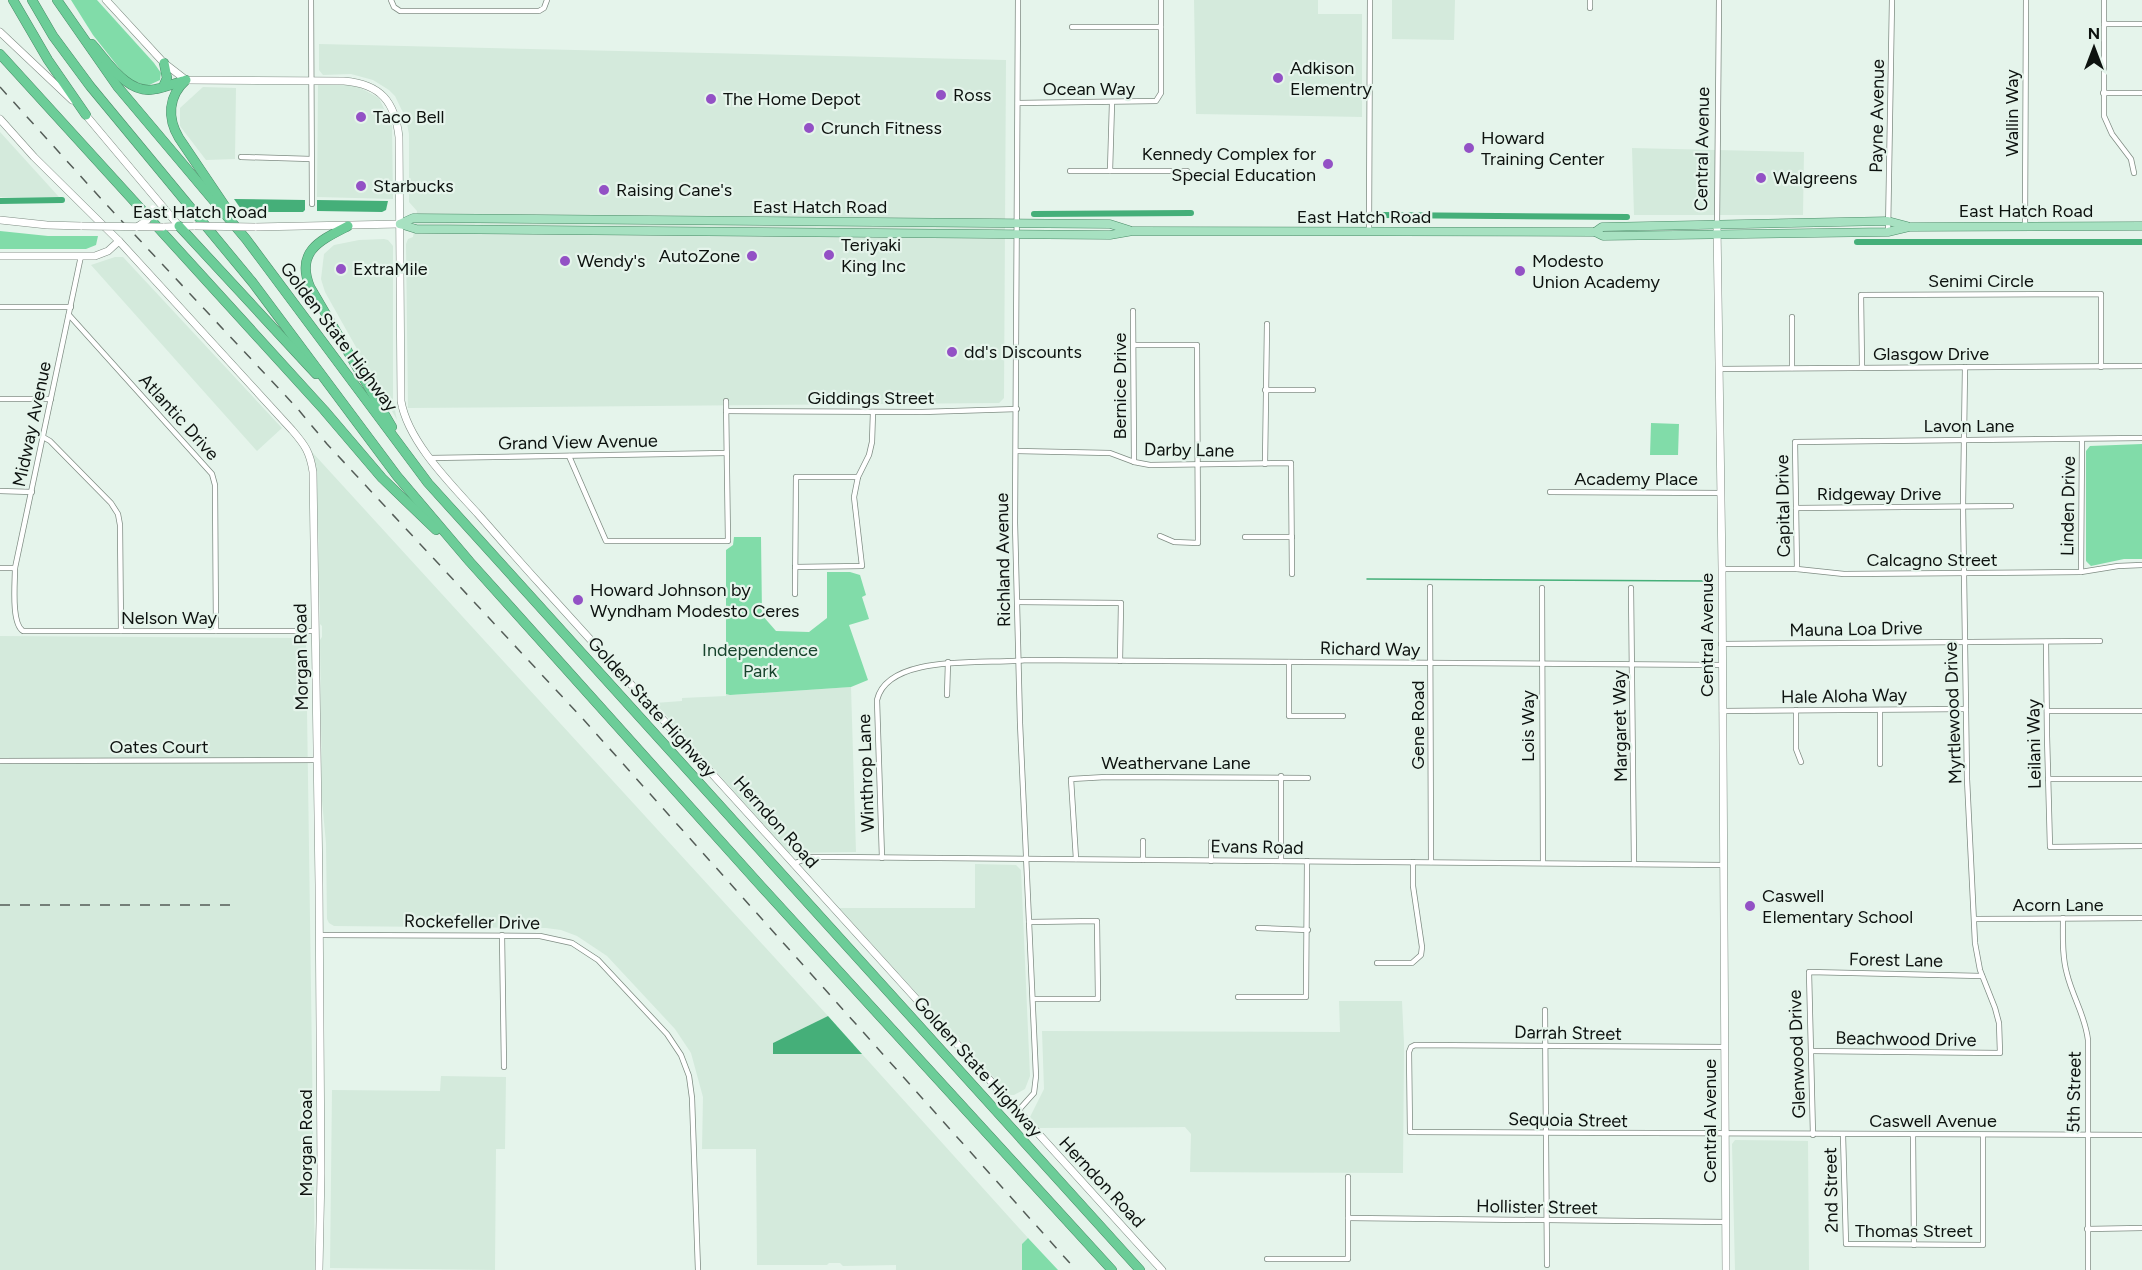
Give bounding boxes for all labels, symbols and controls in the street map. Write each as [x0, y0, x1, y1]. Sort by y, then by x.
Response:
north arrow [2064, 18, 2124, 78]
text: N [2088, 24, 2100, 43]
place label: Adkison Elementry [1290, 57, 1373, 100]
street label: Payne Avenue [1865, 59, 1889, 173]
street label: Wallin Way [2001, 69, 2023, 157]
marker: Adkison Elementry [1271, 71, 1285, 85]
street label: Ocean Way [1043, 78, 1136, 100]
place label: Ross [953, 84, 991, 106]
street label: Central Avenue [1690, 87, 1714, 211]
place label: The Home Depot [723, 88, 861, 110]
marker: Ross [934, 88, 948, 102]
marker: The Home Depot [704, 92, 718, 106]
place label: Taco Bell [373, 106, 444, 128]
marker: Taco Bell [354, 110, 368, 124]
place label: Crunch Fitness [821, 117, 942, 139]
marker: Crunch Fitness [802, 121, 816, 135]
place label: Howard Training Center [1481, 127, 1604, 170]
marker: Howard Training Center [1462, 141, 1476, 155]
place label: Kennedy Complex for Special Education [1142, 143, 1316, 186]
marker: Kennedy Complex for Special Education [1321, 157, 1335, 171]
place label: Walgreens [1773, 167, 1857, 189]
marker: Walgreens [1754, 171, 1768, 185]
place label: Starbucks [373, 175, 454, 197]
marker: Starbucks [354, 179, 368, 193]
place label: Raising Cane's [616, 179, 732, 201]
marker: Raising Cane's [597, 183, 611, 197]
street label: East Hatch Road [753, 196, 887, 218]
street label: East Hatch Road [1959, 200, 2093, 222]
street label: East Hatch Road [133, 201, 267, 223]
street label: East Hatch Road [1297, 206, 1431, 228]
place label: Teriyaki King Inc [841, 234, 906, 277]
place label: AutoZone [659, 245, 740, 267]
marker: Teriyaki King Inc [822, 248, 836, 262]
marker: AutoZone [745, 249, 759, 263]
place label: Wendy's [577, 250, 645, 272]
place label: Modesto Union Academy [1532, 250, 1660, 293]
marker: Wendy's [558, 254, 572, 268]
street label: Golden State Highway [276, 258, 403, 417]
place label: ExtraMile [353, 258, 428, 280]
marker: ExtraMile [334, 262, 348, 276]
marker: Modesto Union Academy [1513, 264, 1527, 278]
street label: Senimi Circle [1928, 270, 2034, 292]
street label: Bernice Drive [1109, 332, 1131, 439]
place label: dd's Discounts [964, 341, 1082, 363]
street label: Glasgow Drive [1873, 343, 1989, 365]
marker: dd's Discounts [945, 345, 959, 359]
street label: Midway Avenue [8, 359, 56, 489]
street label: Atlantic Drive [134, 369, 224, 465]
street label: Giddings Street [808, 387, 935, 409]
street label: Lavon Lane [1924, 415, 2015, 437]
street label: Grand View Avenue [498, 430, 658, 454]
street label: Darby Lane [1144, 438, 1234, 462]
street label: Capital Drive [1771, 454, 1795, 558]
street label: Linden Drive [2056, 456, 2080, 556]
street label: Academy Place [1574, 468, 1698, 490]
street label: Ridgeway Drive [1817, 483, 1941, 505]
street label: Richland Avenue [991, 493, 1015, 627]
street label: Calcagno Street [1867, 549, 1998, 571]
street label: Central Avenue [1696, 573, 1718, 697]
place label: Howard Johnson by Wyndham Modesto Ceres [590, 579, 800, 622]
marker: Howard Johnson by Wyndham Modesto Ceres [571, 593, 585, 607]
street label: Morgan Road [289, 603, 313, 711]
street label: Nelson Way [121, 607, 218, 629]
street label: Mauna Loa Drive [1789, 617, 1923, 641]
street label: Golden State Highway [583, 632, 721, 782]
street label: Richard Way [1320, 637, 1421, 661]
park label: Independence Park [702, 639, 818, 682]
street label: Myrtlewood Drive [1940, 641, 1966, 785]
street label: Margaret Way [1608, 669, 1632, 782]
street label: Gene Road [1407, 680, 1429, 770]
street label: Hale Aloha Way [1781, 684, 1908, 708]
street label: Lois Way [1517, 690, 1539, 762]
street label: Leilani Way [2022, 698, 2046, 789]
street label: Winthrop Lane [853, 713, 879, 833]
street label: Oates Court [110, 736, 209, 758]
street label: Weathervane Lane [1101, 752, 1251, 774]
street label: Herndon Road [729, 771, 823, 873]
street label: Evans Road [1210, 835, 1304, 859]
place label: Caswell Elementary School [1762, 885, 1913, 928]
street label: Acorn Lane [2012, 894, 2104, 916]
marker: Caswell Elementary School [1743, 899, 1757, 913]
street label: Rockefeller Drive [404, 910, 540, 934]
street label: Forest Lane [1849, 948, 1943, 972]
street label: Glenwood Drive [1784, 989, 1810, 1119]
street label: Golden State Highway [909, 992, 1047, 1142]
street label: Darrah Street [1514, 1021, 1622, 1045]
street label: Beachwood Drive [1835, 1027, 1977, 1051]
street label: 5th Street [2062, 1051, 2086, 1133]
street label: Central Avenue [1699, 1059, 1721, 1183]
street label: Morgan Road [295, 1089, 317, 1197]
street label: Sequoia Street [1508, 1108, 1628, 1132]
street label: Caswell Avenue [1869, 1110, 1997, 1132]
street label: Herndon Road [1054, 1132, 1150, 1232]
street label: 2nd Street [1819, 1147, 1843, 1233]
street label: Hollister Street [1476, 1195, 1598, 1219]
street label: Thomas Street [1855, 1220, 1973, 1242]

